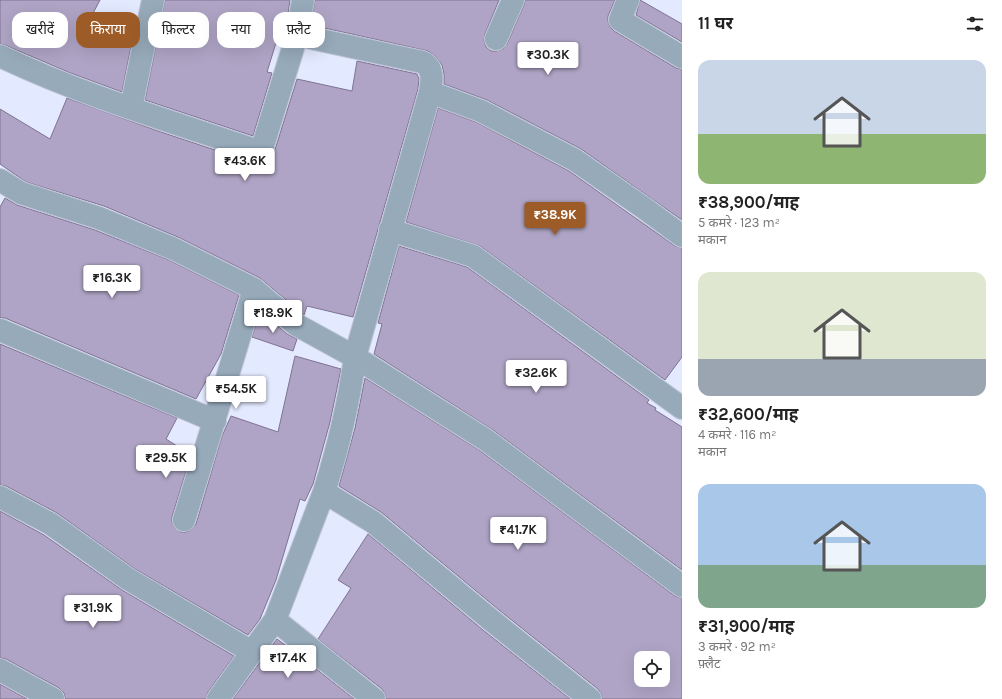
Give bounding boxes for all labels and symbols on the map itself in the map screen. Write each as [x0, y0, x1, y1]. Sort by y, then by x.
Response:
pin: ₹30.3K [515, 42, 581, 76]
pin: ₹43.6K [212, 148, 278, 182]
pin: ₹38.9K [522, 202, 588, 236]
pin: ₹16.3K [79, 265, 145, 299]
pin: ₹18.9K [240, 300, 306, 334]
pin: ₹32.6K [503, 360, 569, 394]
pin: ₹54.5K [203, 376, 269, 410]
pin: ₹29.5K [133, 445, 199, 479]
pin: ₹41.7K [485, 517, 551, 551]
pin: ₹31.9K [60, 595, 126, 629]
pin: ₹17.4K [255, 645, 321, 679]

